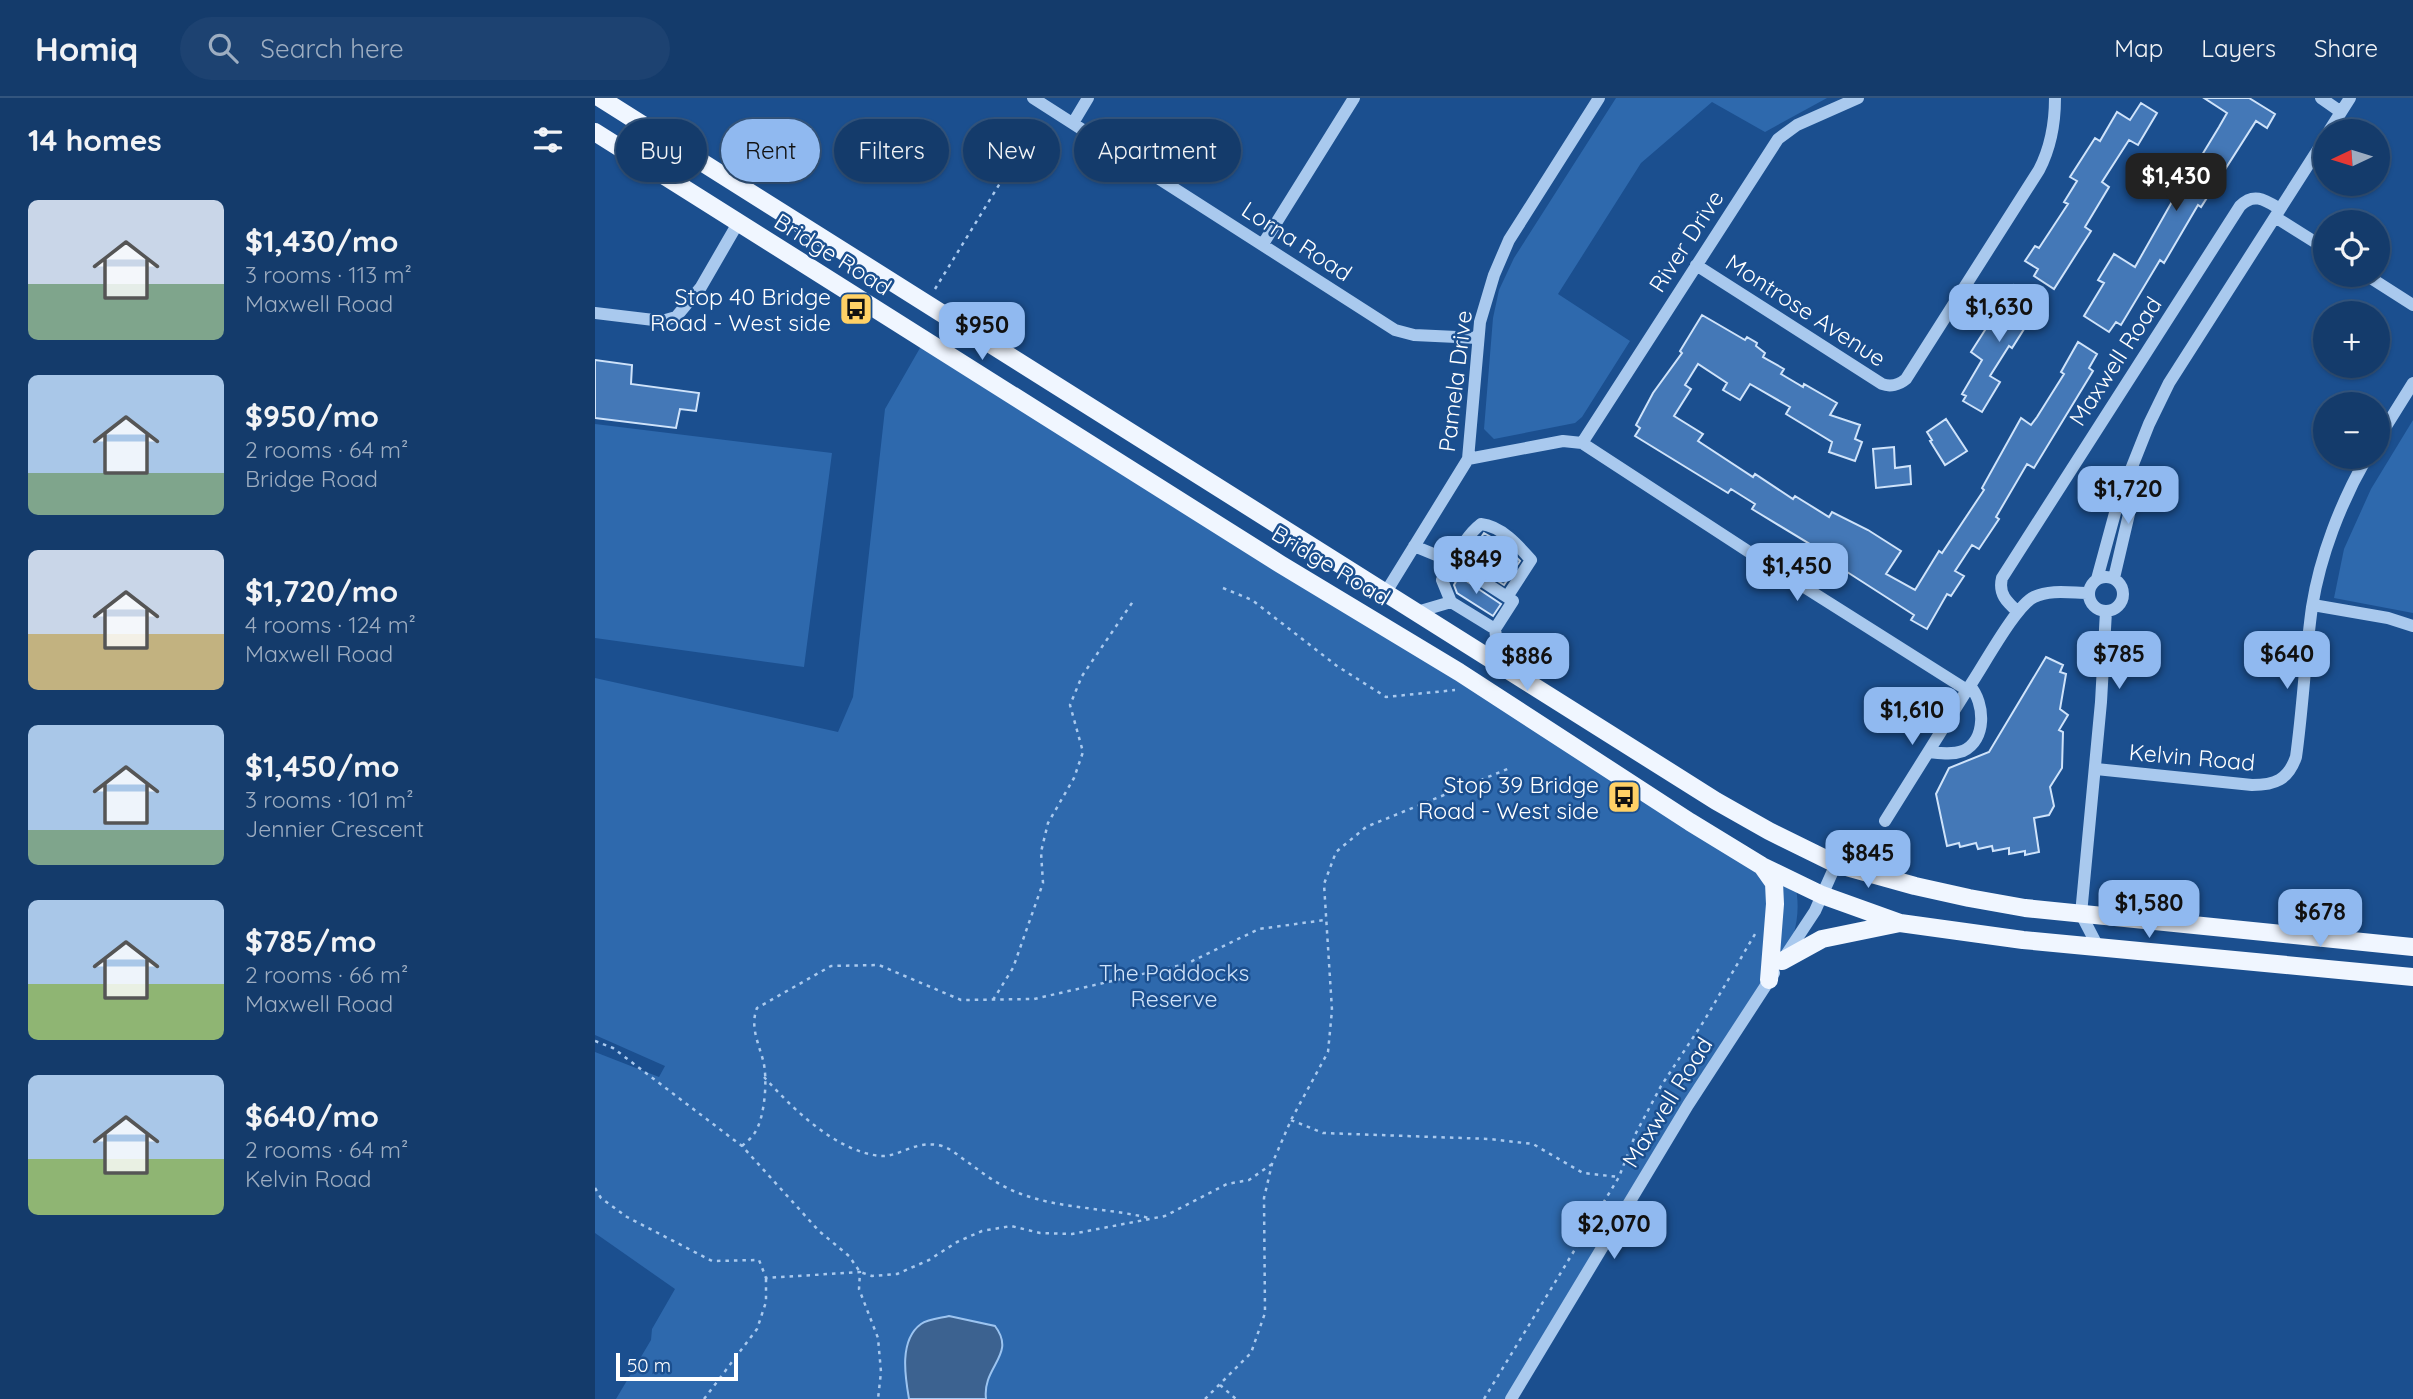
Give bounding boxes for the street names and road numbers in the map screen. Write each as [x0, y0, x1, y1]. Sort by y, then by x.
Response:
street label: River Drive [1642, 185, 1730, 297]
street label: Lorna Road [1236, 195, 1358, 287]
street label: Bridge Road [769, 206, 897, 302]
street label: Montrose Avenue [1721, 247, 1891, 373]
street label: Maxwell Road [2062, 291, 2168, 431]
street label: Pamela Drive [1432, 309, 1478, 453]
street label: Bridge Road [1267, 518, 1395, 612]
street label: Kelvin Road [2128, 737, 2256, 777]
street label: Maxwell Road [1615, 1031, 1719, 1173]

